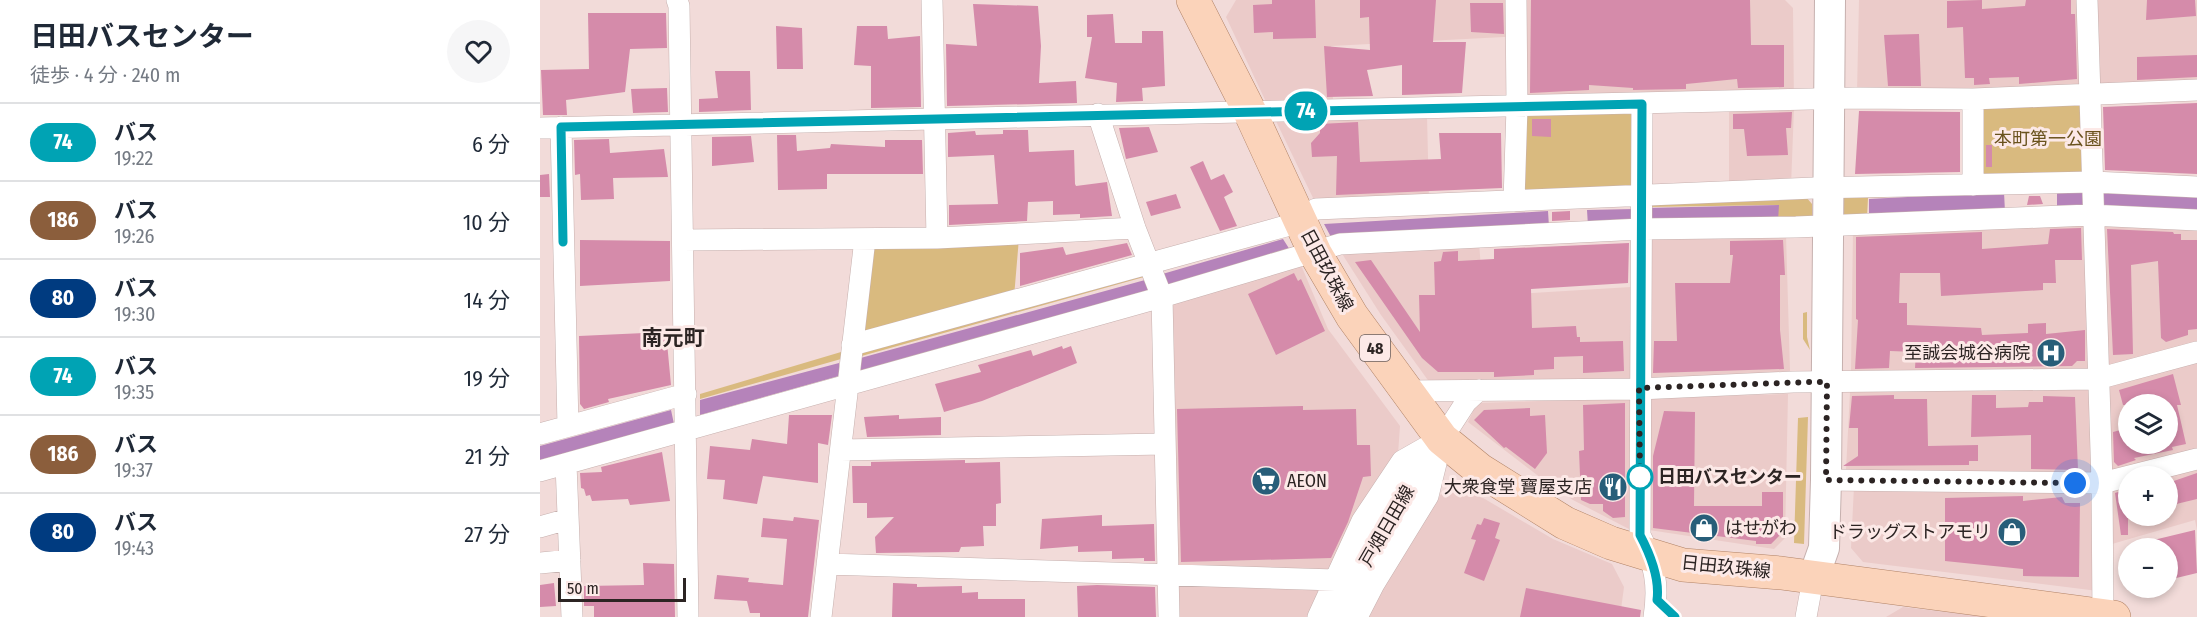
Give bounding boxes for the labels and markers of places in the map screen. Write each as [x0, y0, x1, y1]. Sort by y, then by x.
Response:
hospital icon: 至誠会城谷病院 [2035, 337, 2067, 369]
place label: 至誠会城谷病院 [1904, 342, 2030, 364]
marker: 日田バスセンター [1627, 464, 1653, 490]
supermarket icon: AEON [1250, 465, 1282, 497]
place label: 日田バスセンター [1658, 466, 1802, 488]
place label: AEON [1287, 470, 1327, 492]
restaurant icon: 大衆食堂 寶屋支店 [1597, 471, 1629, 503]
place label: 大衆食堂 寶屋支店 [1444, 476, 1592, 498]
shop icon: はせがわ [1688, 512, 1720, 544]
shop icon: ドラッグストアモリ [1996, 516, 2028, 548]
place label: はせがわ [1725, 517, 1797, 539]
place label: ドラッグストアモリ [1829, 521, 1991, 543]

